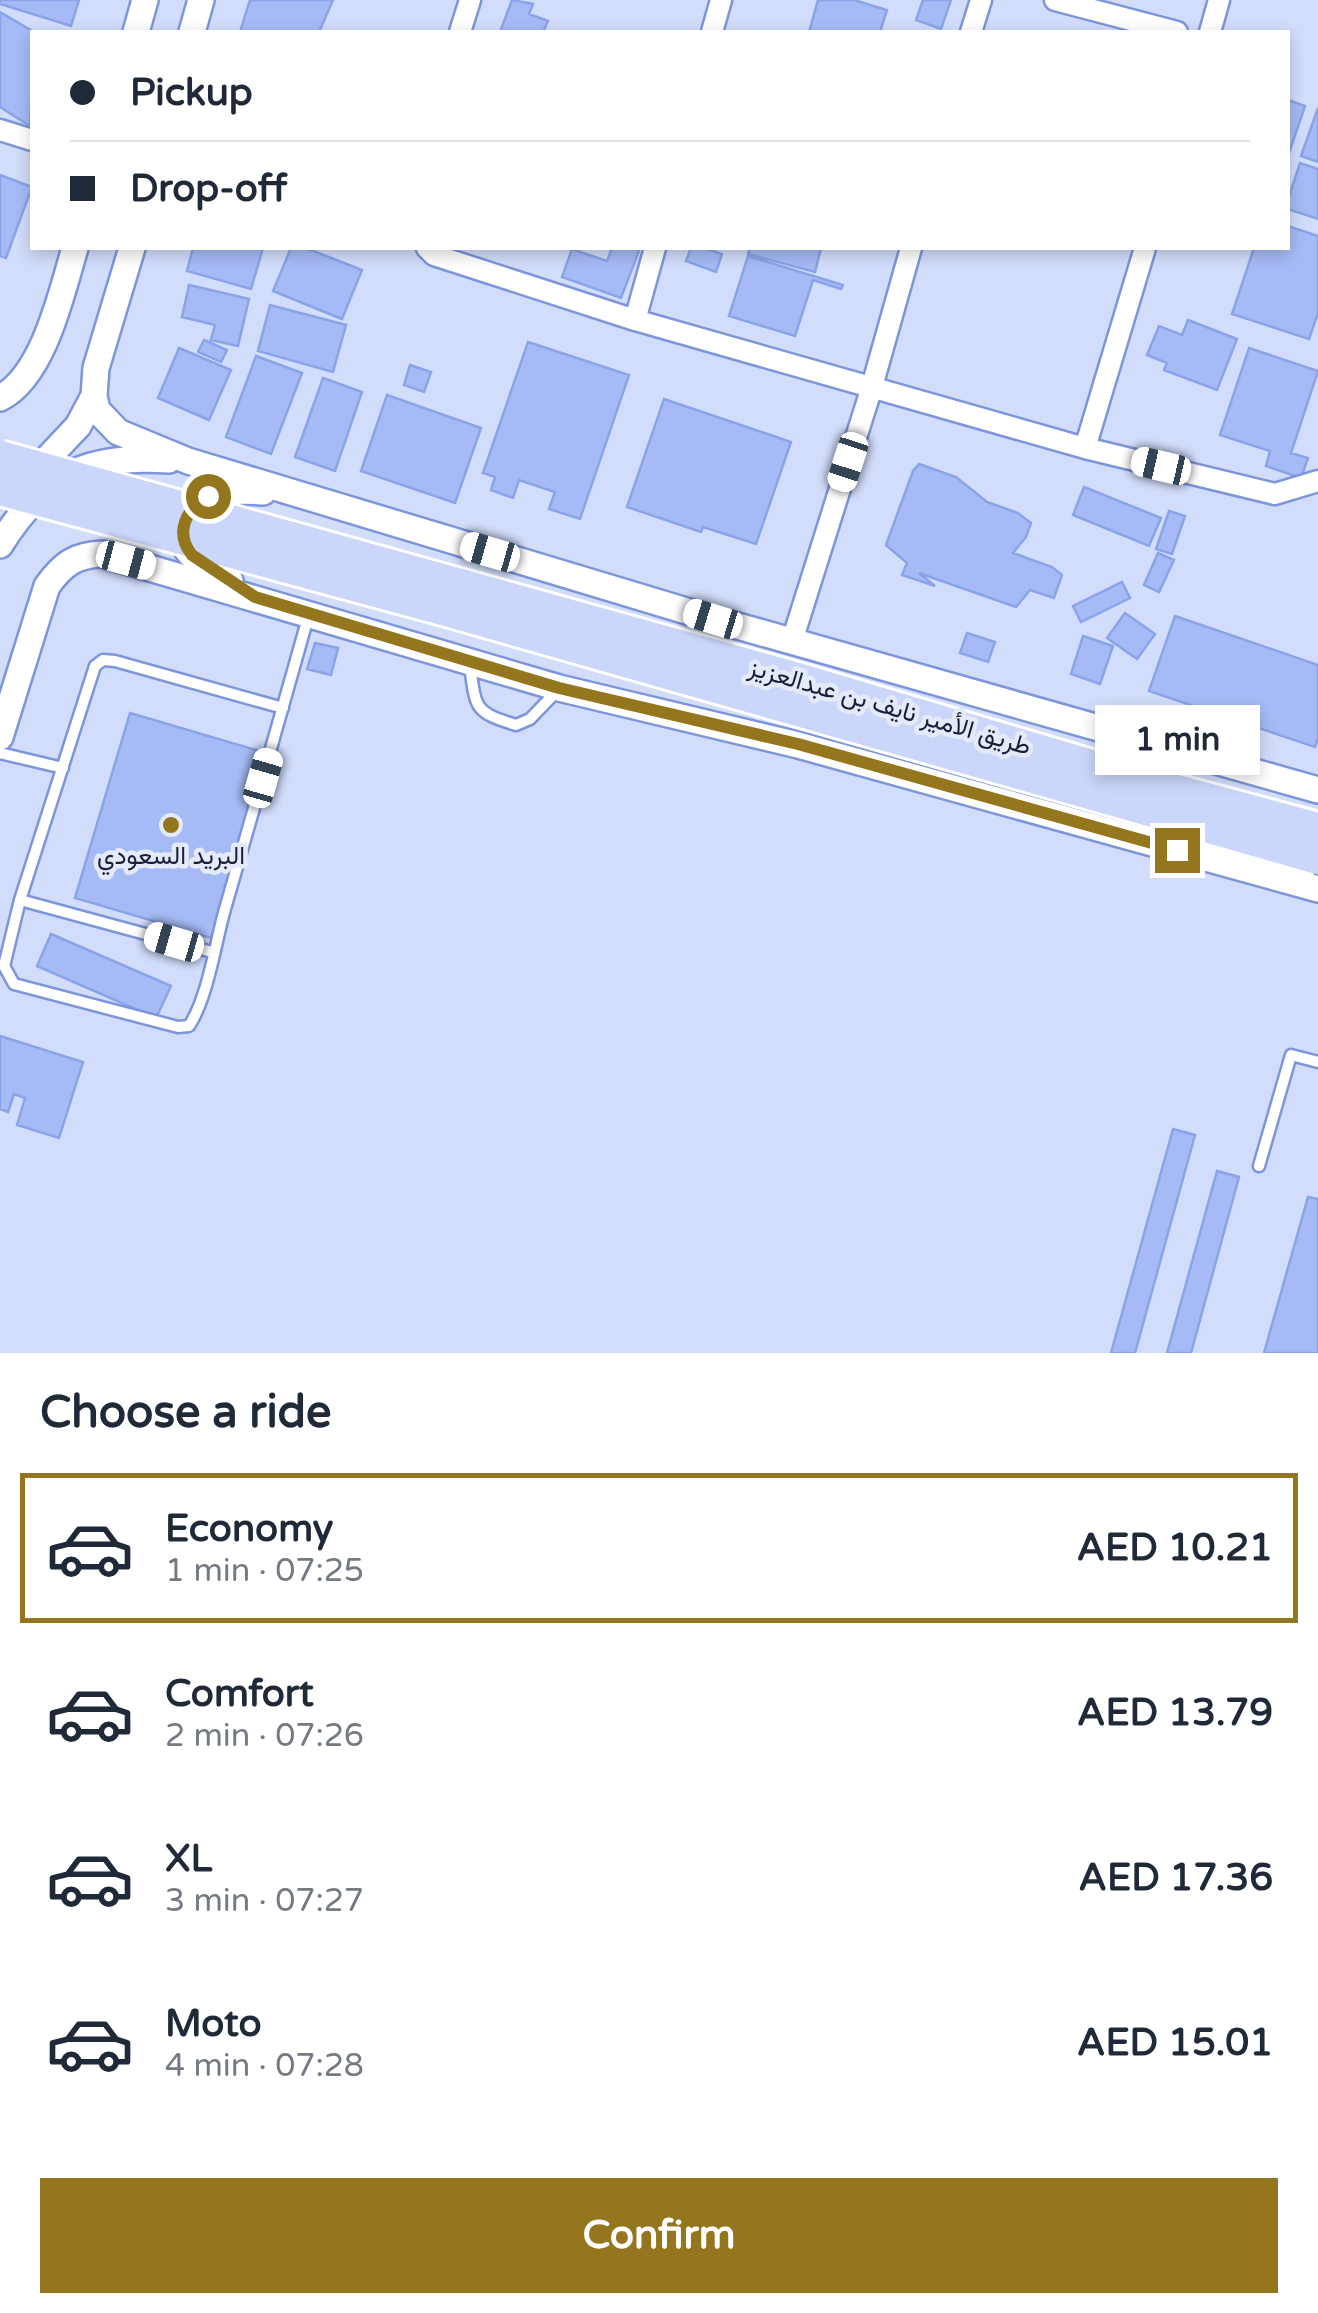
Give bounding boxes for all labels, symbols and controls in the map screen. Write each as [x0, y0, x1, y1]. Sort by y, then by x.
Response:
text: Pickup [130, 70, 253, 116]
text: Drop-off [130, 166, 287, 212]
car [824, 429, 872, 495]
car [1128, 445, 1194, 487]
route start [186, 474, 231, 519]
car [457, 529, 523, 575]
car [93, 538, 159, 582]
car [680, 596, 746, 642]
street label: طريق الأمير نايف بن عبدالعزيز [744, 652, 1035, 762]
callout: 1 min [1094, 705, 1260, 775]
text: 1 min [1135, 721, 1220, 759]
car [240, 745, 286, 811]
marker: البريد السعودي [160, 814, 182, 836]
route end [1155, 828, 1200, 873]
place label: البريد السعودي [97, 841, 245, 876]
car [141, 919, 207, 965]
text: Choose a ride [40, 1386, 331, 1440]
icon: car [45, 1503, 135, 1593]
text: Economy [165, 1506, 333, 1552]
text: AED 10.21 [1077, 1525, 1273, 1571]
text: 1 min · 07:25 [165, 1552, 364, 1590]
icon: car [45, 1668, 135, 1758]
text: Comfort [165, 1671, 314, 1717]
text: AED 13.79 [1077, 1690, 1273, 1736]
text: 2 min · 07:26 [165, 1717, 364, 1755]
icon: car [45, 1833, 135, 1923]
text: XL [165, 1836, 212, 1882]
text: AED 17.36 [1079, 1855, 1273, 1901]
text: 3 min · 07:27 [165, 1882, 364, 1920]
icon: car [45, 1998, 135, 2088]
text: Moto [165, 2001, 261, 2047]
text: AED 15.01 [1077, 2020, 1273, 2066]
text: 4 min · 07:28 [165, 2047, 364, 2085]
button: Confirm [40, 2178, 1278, 2293]

